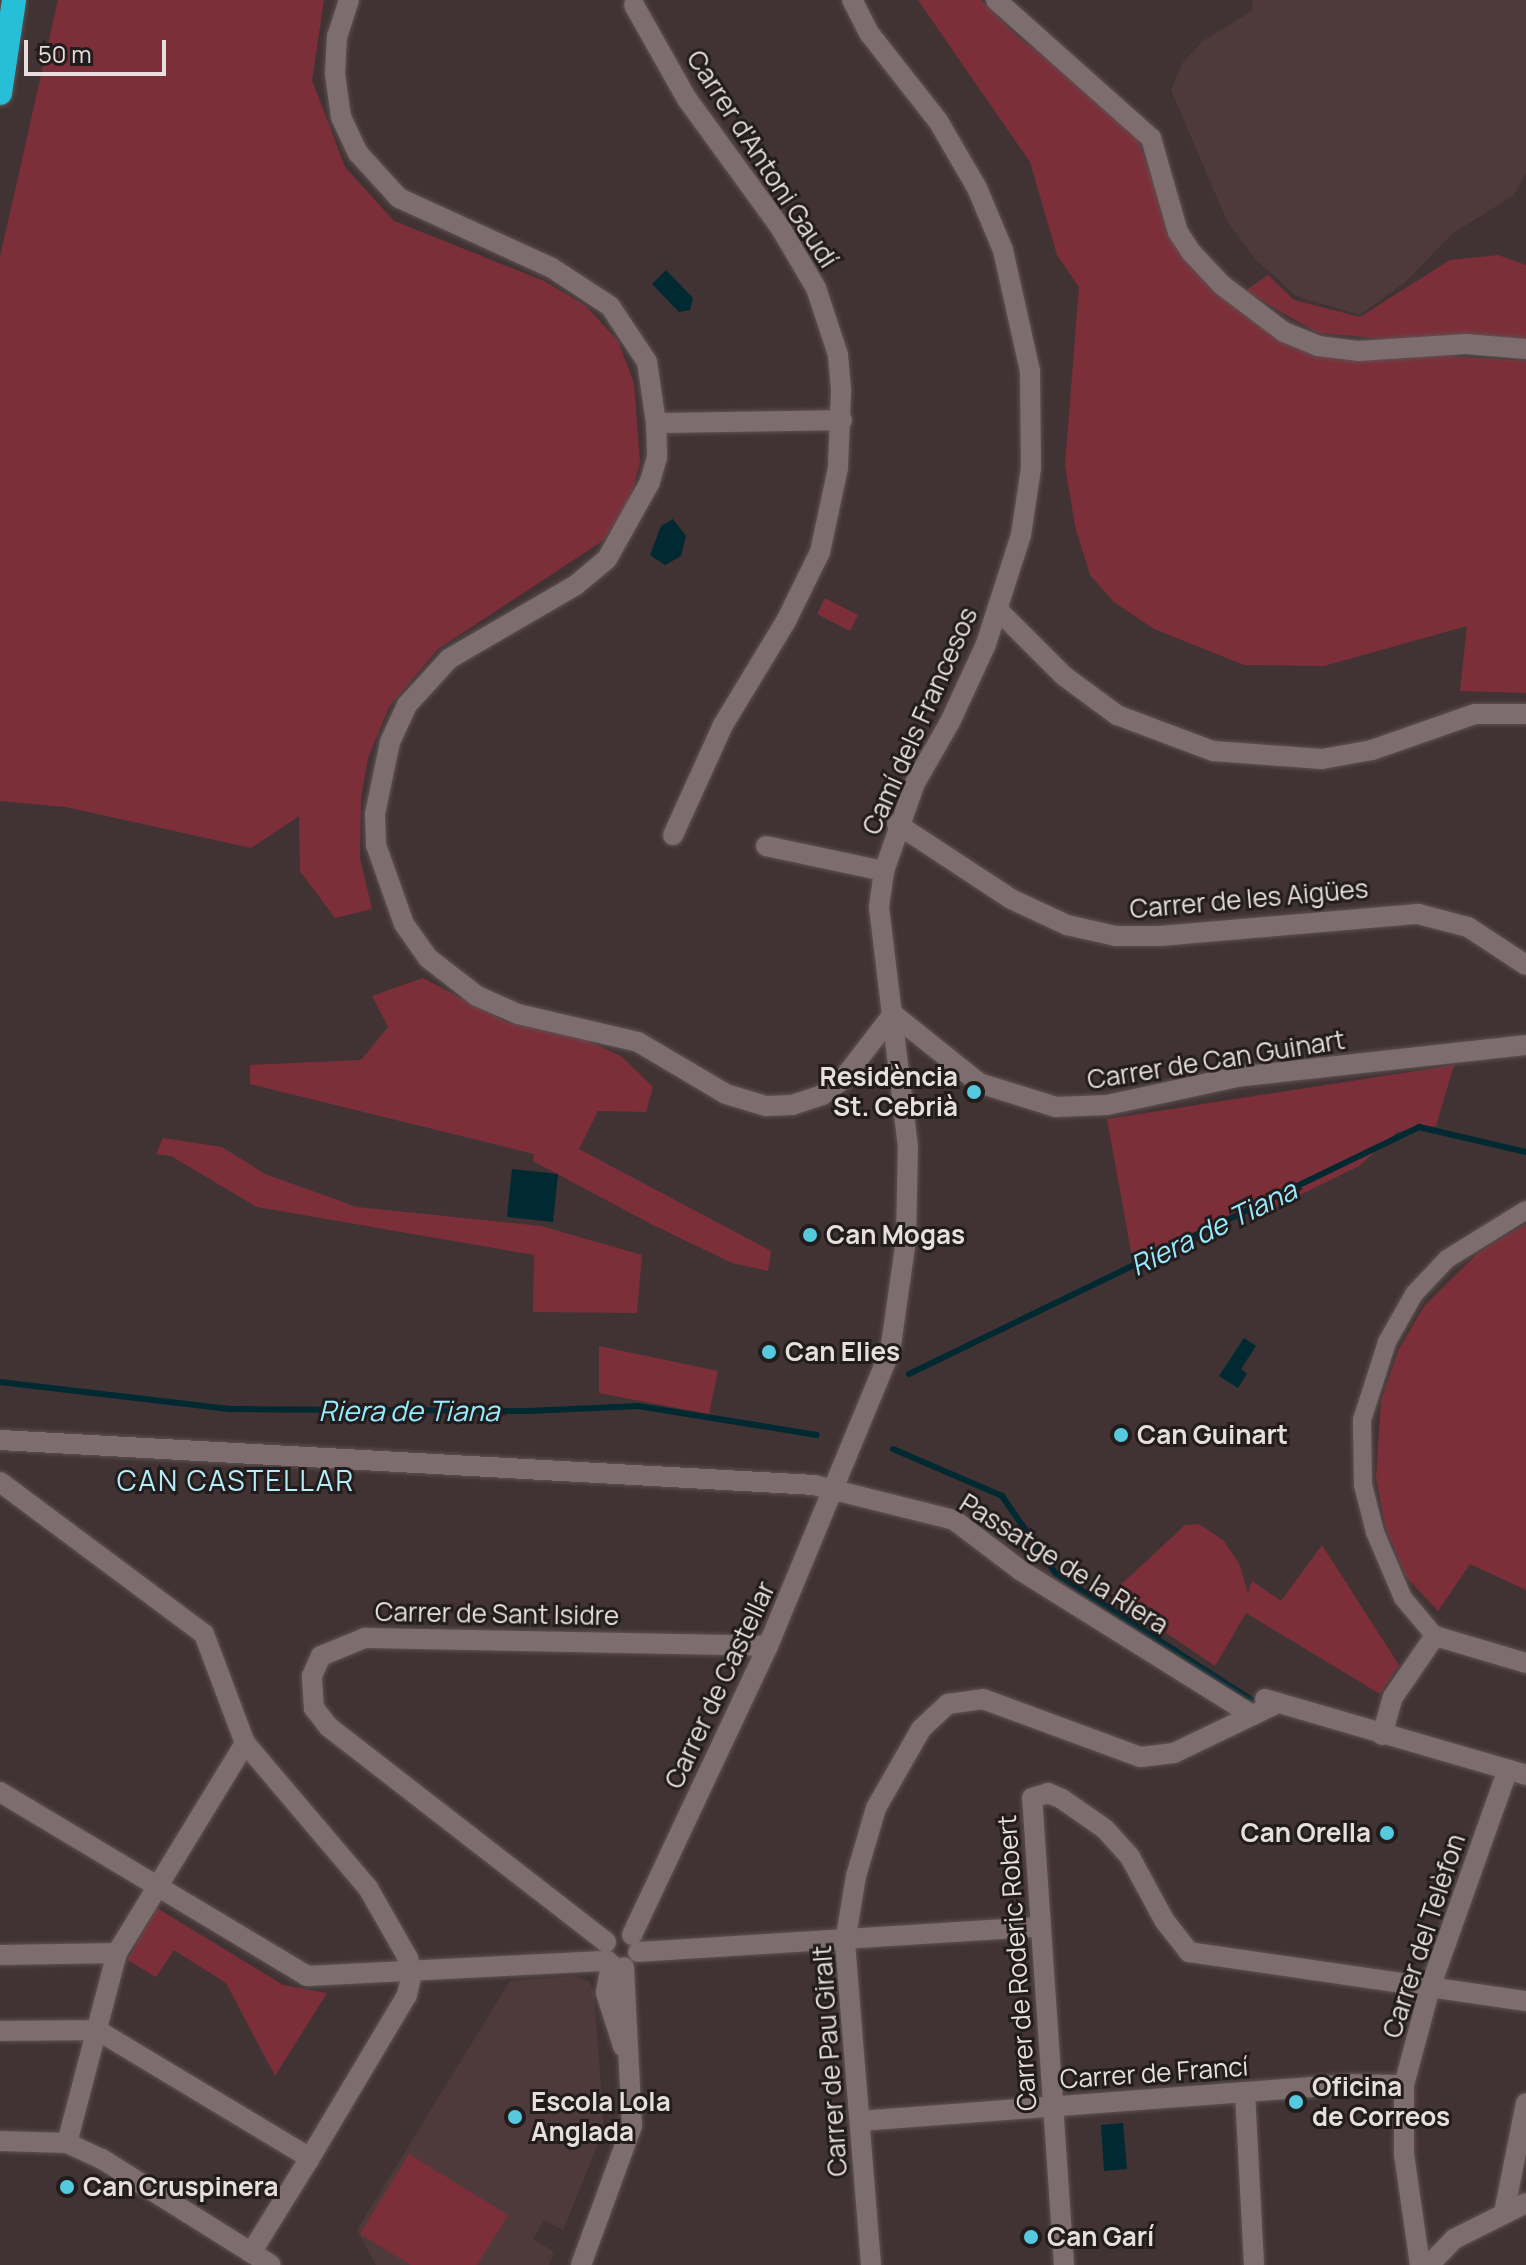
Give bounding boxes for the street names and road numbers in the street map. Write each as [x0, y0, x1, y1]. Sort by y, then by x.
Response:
street label: Carrer d'Antoni Gaudí [680, 45, 844, 273]
street label: Camí dels Francesos [856, 603, 984, 839]
street label: Carrer de les Aigües [1128, 873, 1370, 925]
street label: Carrer de Can Guinart [1085, 1024, 1347, 1096]
street label: Passatge de la Riera [954, 1487, 1174, 1641]
street label: Carrer de Castellar [658, 1577, 782, 1793]
street label: Carrer de Sant Isidre [375, 1596, 619, 1632]
street label: Carrer de Roderic Robert [991, 1814, 1043, 2112]
street label: Carrer del Telèfon [1376, 1830, 1472, 2042]
street label: Carrer de Pau Giralt [806, 1944, 854, 2178]
street label: Carrer de Francí [1059, 2051, 1249, 2095]

